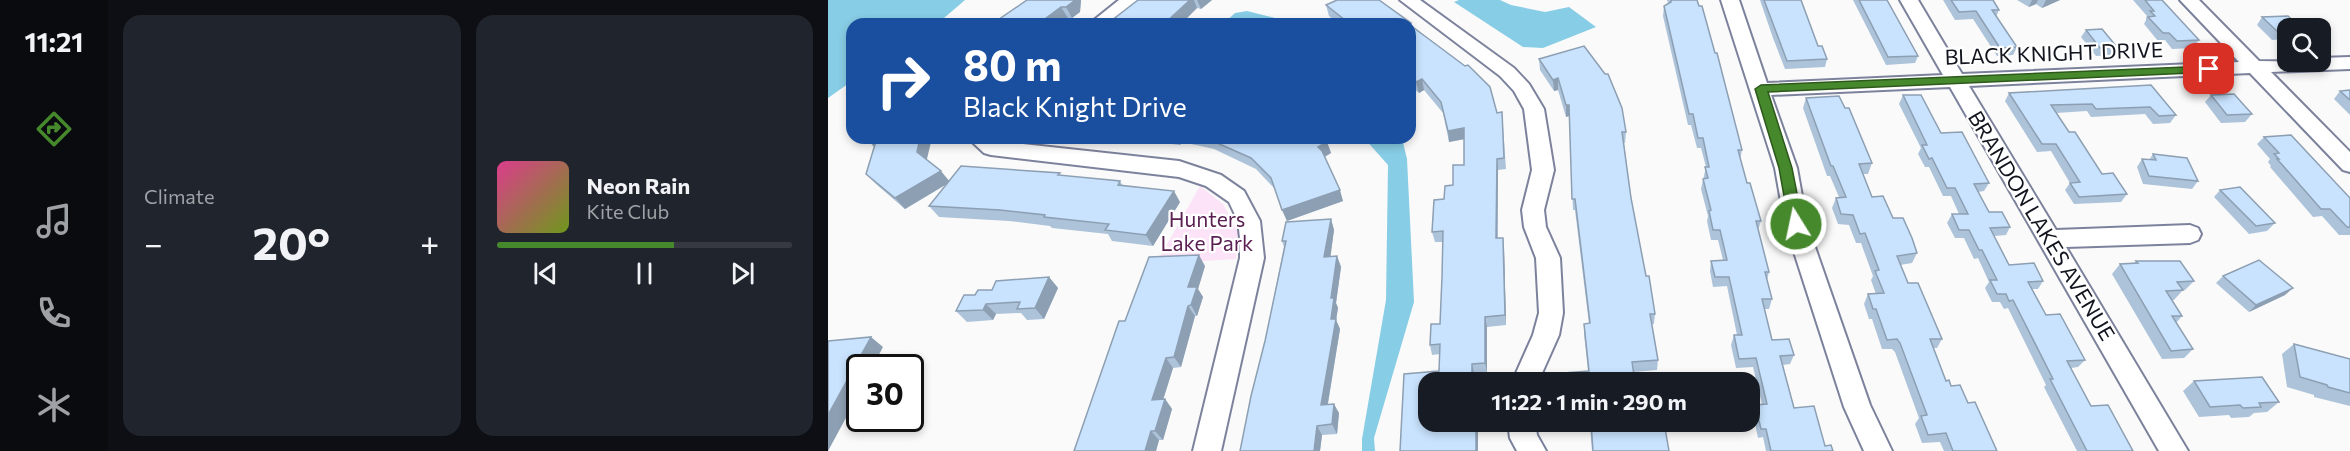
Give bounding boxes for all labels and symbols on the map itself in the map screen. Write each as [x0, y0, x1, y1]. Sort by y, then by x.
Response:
street label: BLACK KNIGHT DRIVE [1944, 36, 2164, 69]
pin [2183, 43, 2234, 94]
street label: BRANDON LAKES AVENUE [1964, 106, 2121, 345]
position arrow [1764, 192, 1828, 256]
park label: Hunters Lake Park [1161, 206, 1253, 255]
speed limit sign: 30 [846, 354, 924, 432]

